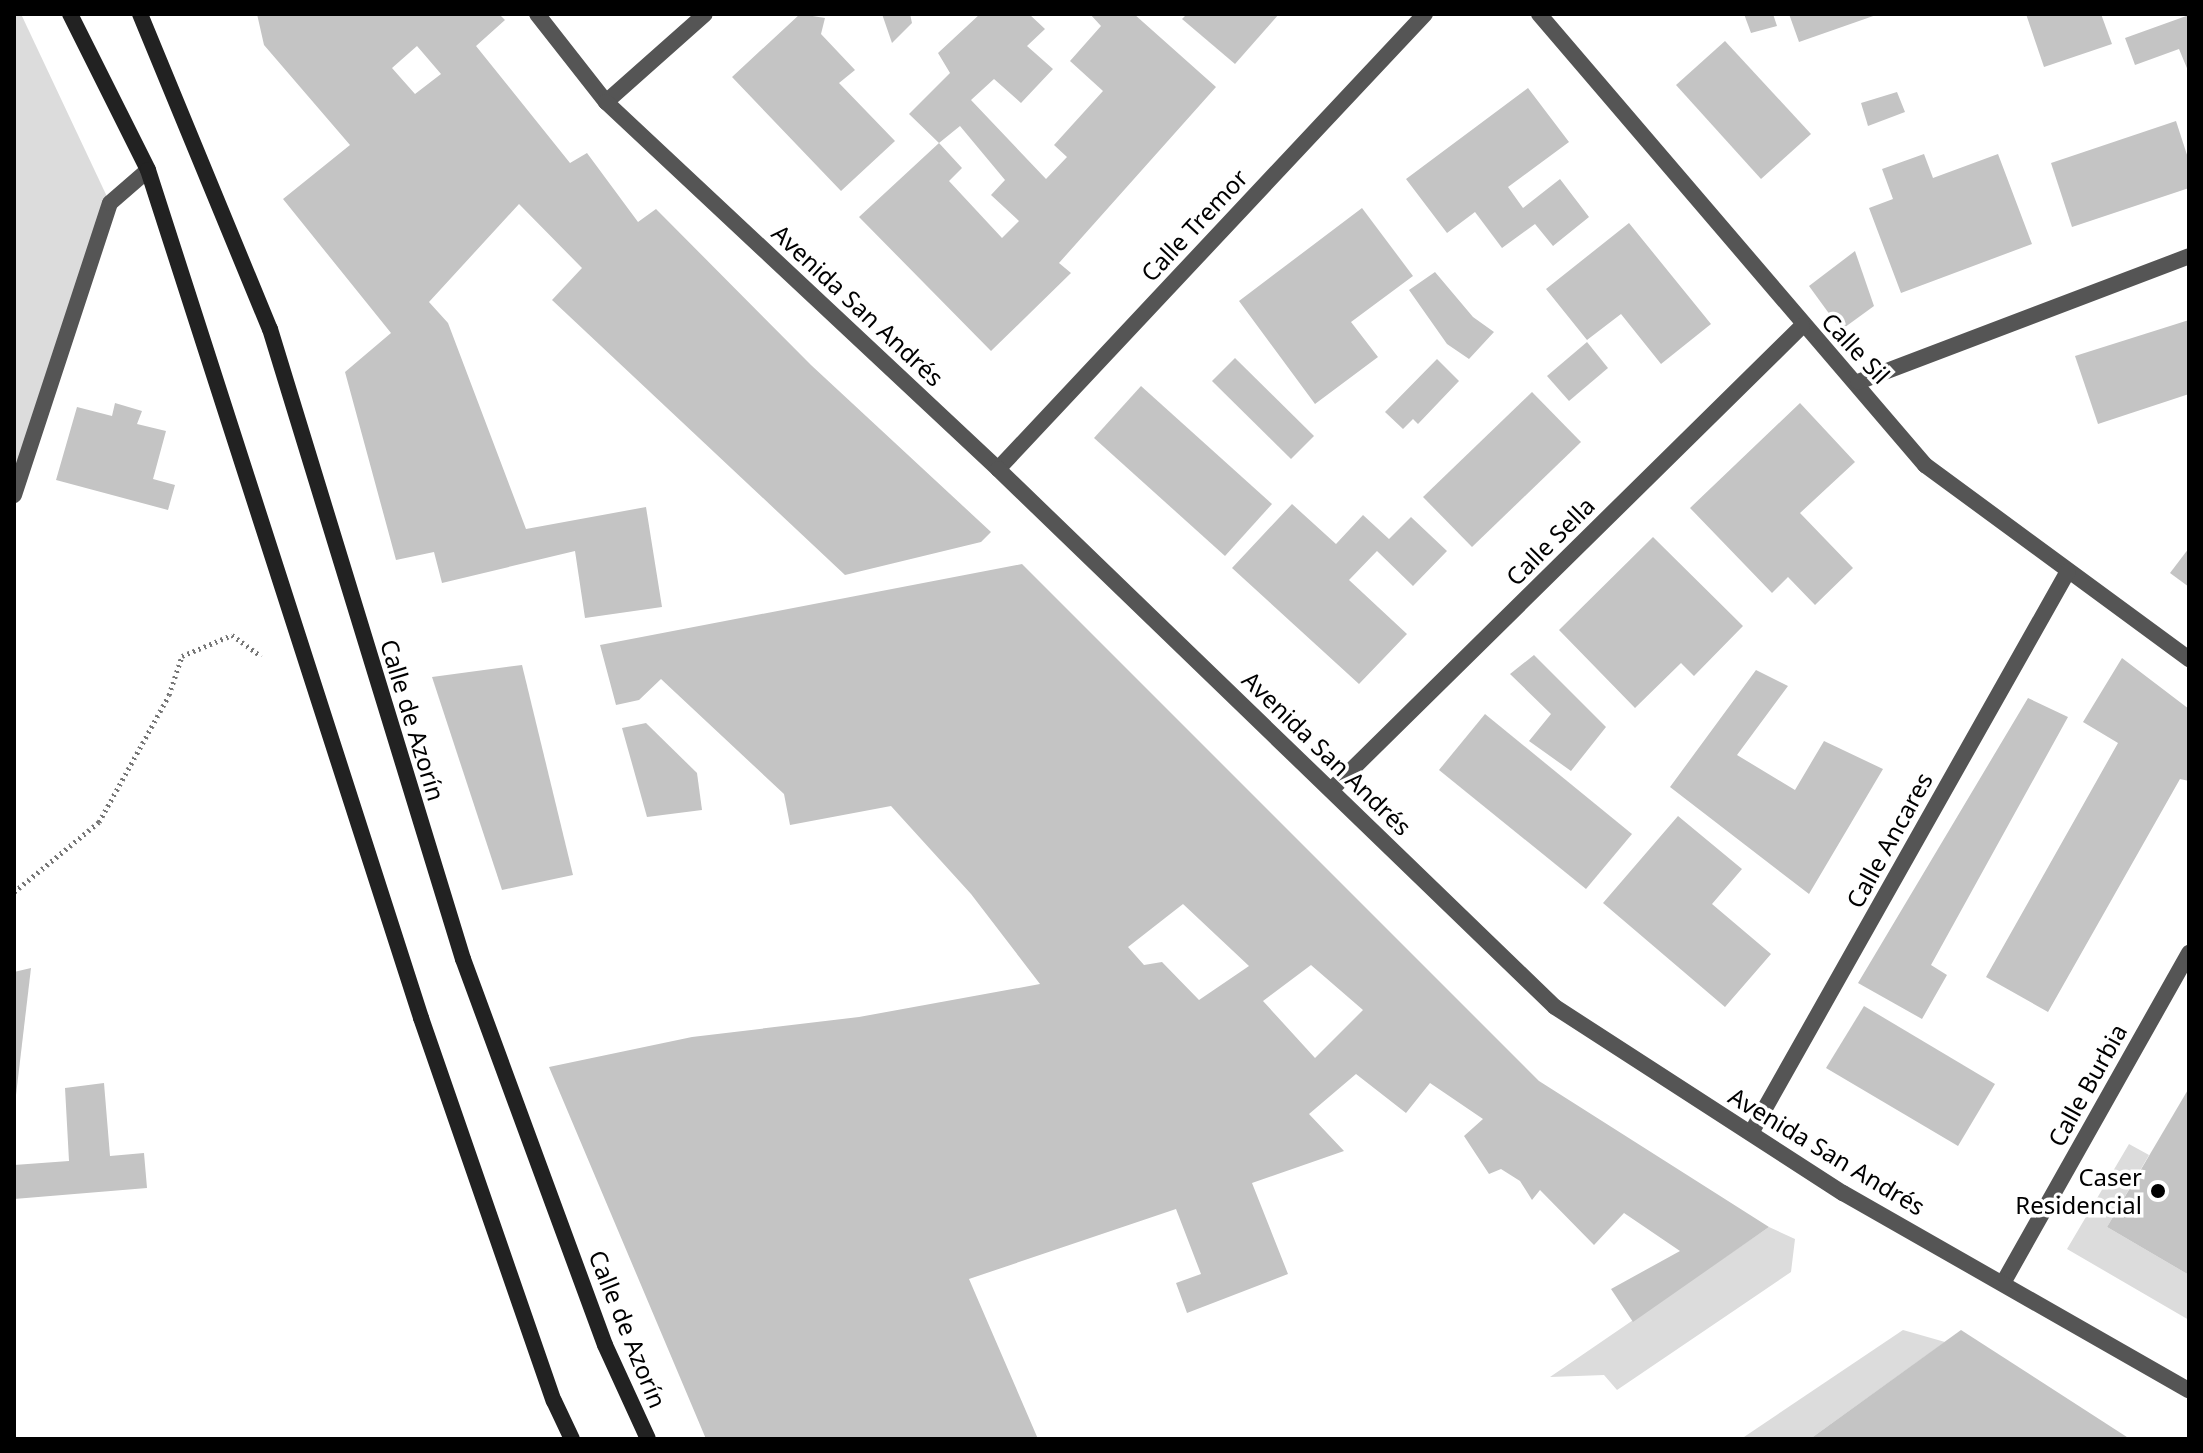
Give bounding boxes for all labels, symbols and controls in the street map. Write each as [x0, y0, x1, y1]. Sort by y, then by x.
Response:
street label: Calle Tremor [1135, 163, 1253, 287]
street label: Avenida San Andrés [766, 218, 950, 392]
street label: Calle Sil [1816, 307, 1896, 389]
street label: Calle Sella [1500, 491, 1600, 591]
street label: Calle de Azorín [375, 636, 451, 804]
street label: Avenida San Andrés [1237, 665, 1417, 841]
street label: Calle Ancares [1840, 767, 1938, 913]
street label: Calle Burbia [2042, 1019, 2132, 1151]
street label: Avenida San Andrés [1724, 1081, 1930, 1221]
place label: Caser Residencial [2015, 1163, 2142, 1219]
marker: Caser Residencial [2149, 1182, 2167, 1200]
street label: Calle de Azorín [583, 1246, 673, 1412]

